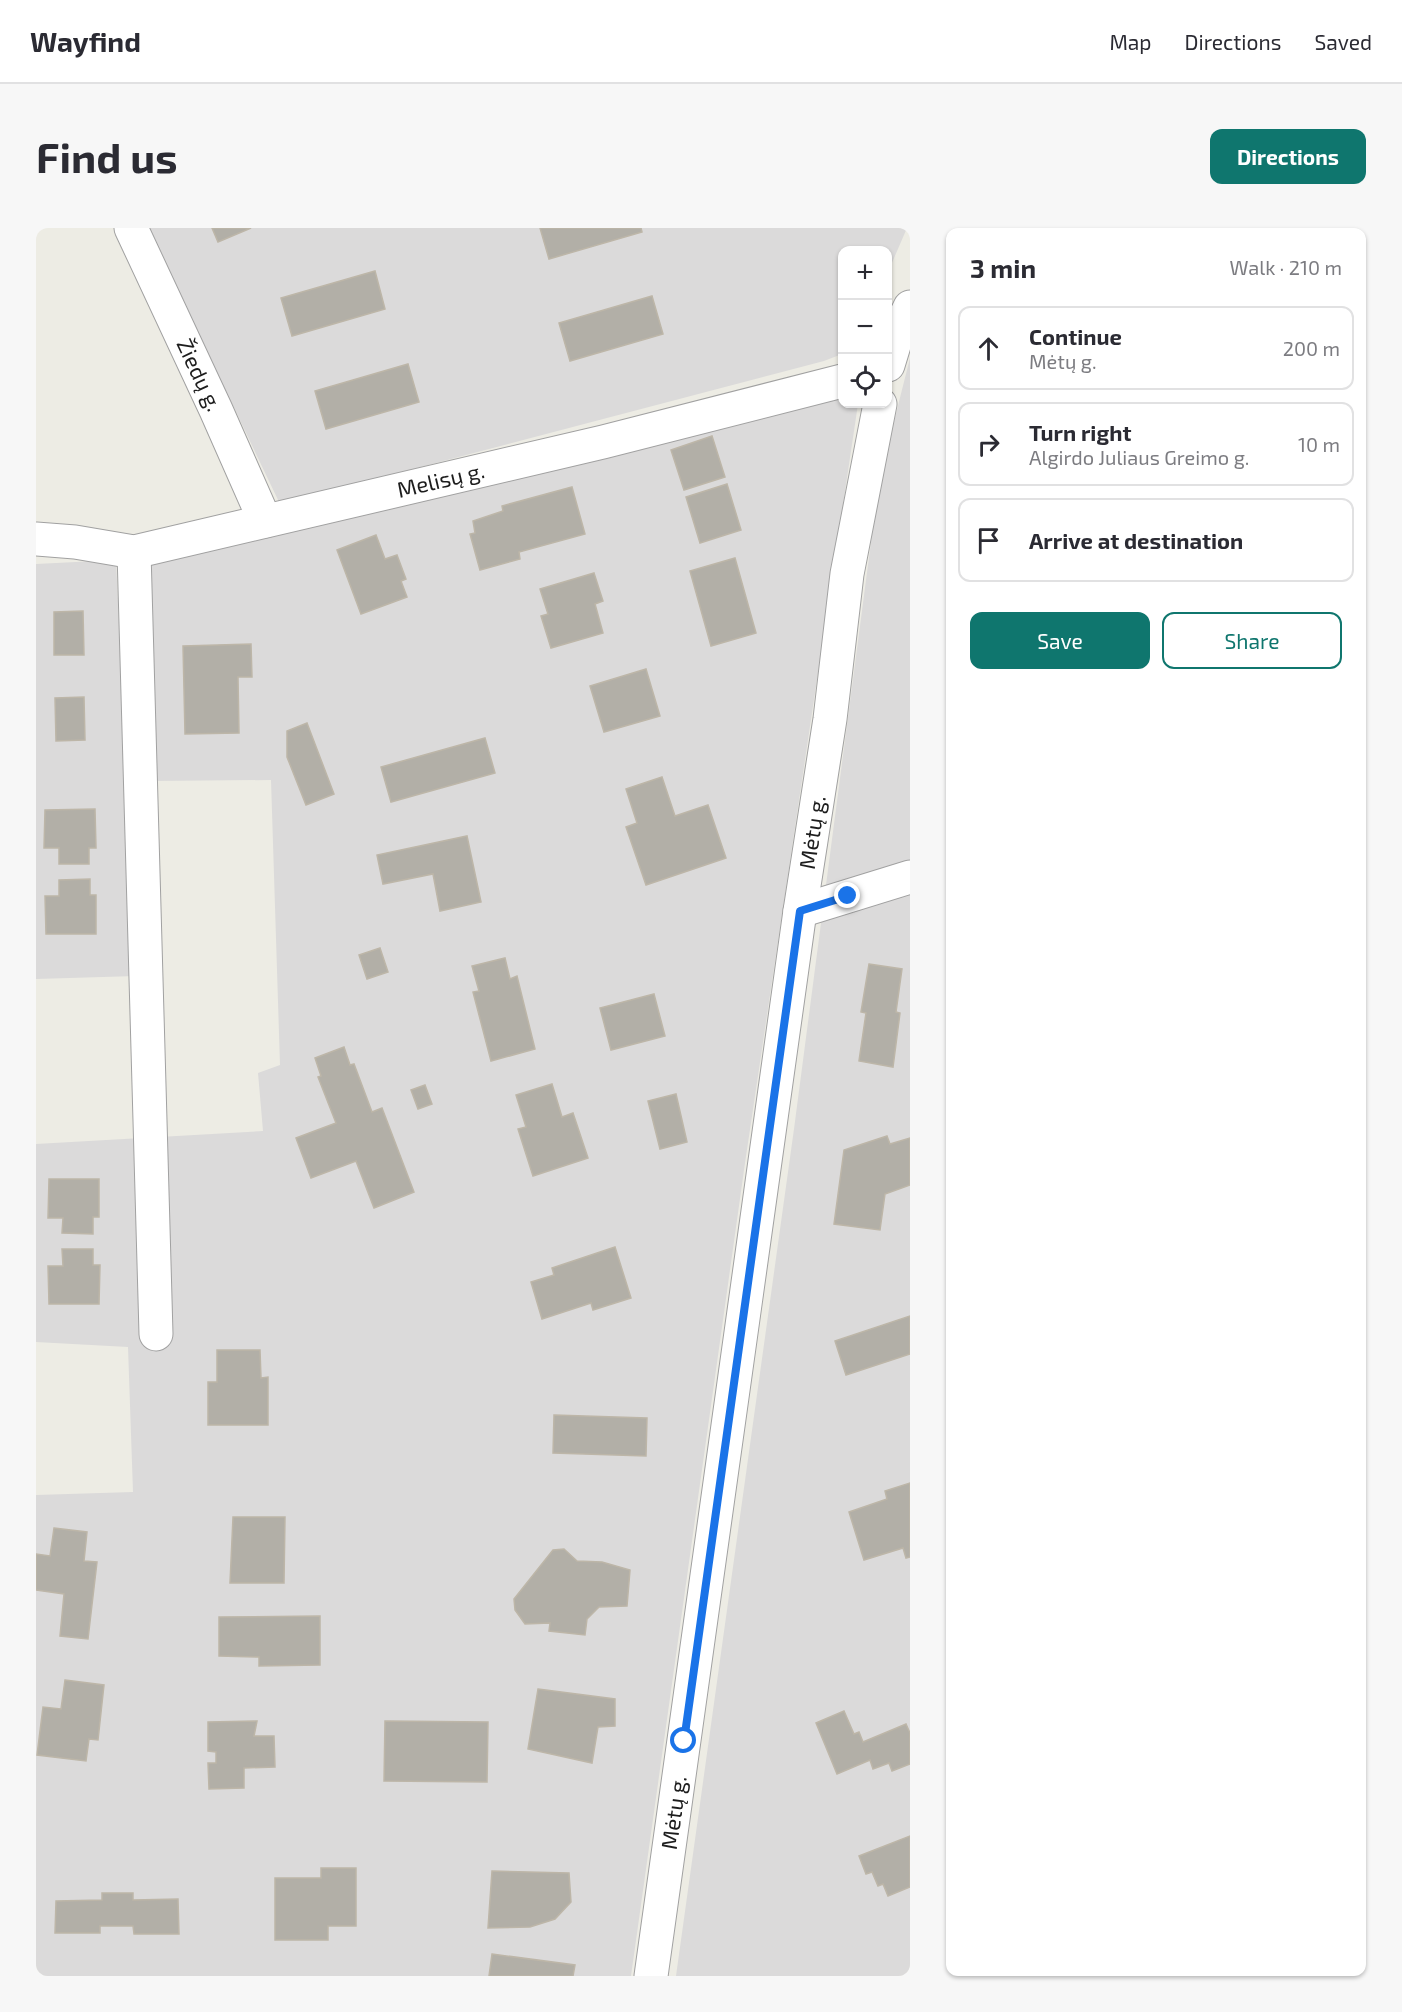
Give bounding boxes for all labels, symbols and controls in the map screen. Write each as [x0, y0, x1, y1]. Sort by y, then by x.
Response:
text: Wayfind [30, 24, 141, 58]
text: Map [1109, 29, 1152, 54]
text: Directions [1185, 29, 1281, 54]
text: Saved [1314, 29, 1372, 54]
button: Directions [1210, 129, 1366, 184]
text: Find us [36, 131, 178, 181]
map controls [838, 246, 892, 408]
button: + [838, 246, 892, 300]
text: 3 min [970, 252, 1036, 283]
text: Walk · 210 m [1230, 255, 1342, 279]
button: − [838, 300, 892, 354]
text: Continue [1029, 323, 1122, 349]
icon: ahead [972, 332, 1005, 365]
street label: Žiedų g. [172, 334, 229, 415]
text: 200 m [1283, 336, 1340, 360]
text: Mėtų g. [1029, 349, 1097, 373]
button: locate [838, 354, 892, 408]
text: Turn right [1029, 419, 1131, 445]
icon: right [972, 428, 1005, 461]
text: 10 m [1298, 432, 1340, 456]
text: Algirdo Juliaus Greimo g. [1029, 445, 1249, 469]
street label: Melisų g. [394, 456, 487, 502]
icon: arrive [972, 524, 1005, 557]
text: Arrive at destination [1029, 527, 1243, 553]
button: Save [970, 612, 1150, 669]
button: Share [1162, 612, 1342, 669]
street label: Mėtų g. [793, 793, 830, 871]
route end [834, 882, 860, 908]
route start [670, 1727, 696, 1753]
street label: Mėtų g. [655, 1774, 691, 1851]

